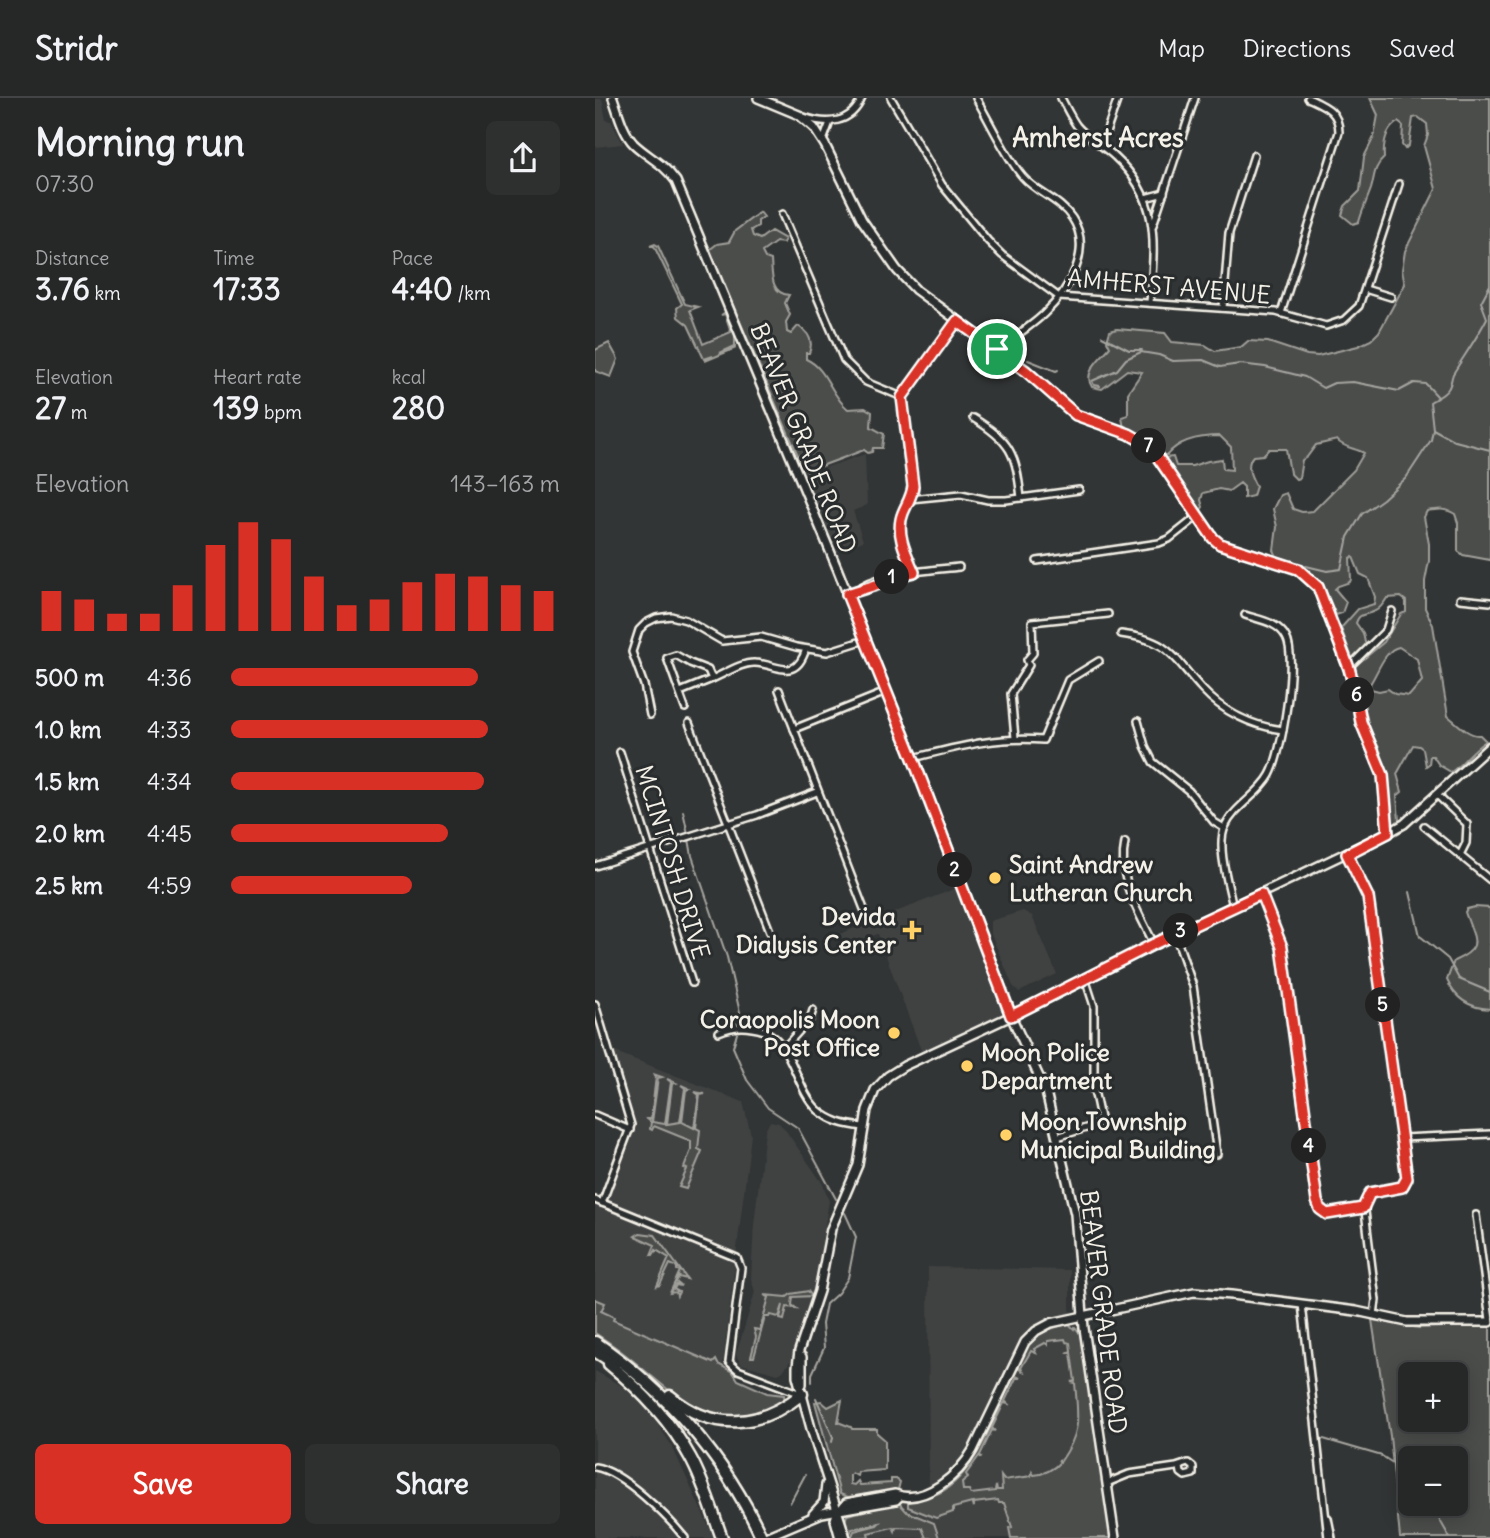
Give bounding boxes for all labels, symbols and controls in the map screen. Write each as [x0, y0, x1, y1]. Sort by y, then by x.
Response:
text: Stridr [35, 27, 118, 69]
text: Map [1158, 33, 1205, 63]
text: Directions [1243, 33, 1351, 63]
text: Saved [1389, 33, 1455, 63]
text: Morning run [35, 119, 245, 166]
button: share [486, 121, 560, 195]
district label: Amherst Acres [1012, 121, 1184, 154]
text: 07:30 [35, 169, 94, 198]
text: Distance [35, 246, 109, 270]
text: Time [213, 246, 254, 270]
text: Pace [392, 246, 433, 270]
street label: AMHERST AVENUE [1066, 262, 1272, 310]
text: 3.76 [35, 270, 90, 308]
text: 17:33 [213, 270, 281, 308]
text: 4:40 [392, 270, 453, 308]
text: km [90, 281, 121, 305]
text: /km [453, 281, 491, 305]
street label: BEAVER GRADE ROAD [744, 319, 864, 557]
pin [967, 319, 1027, 379]
icon: arrive [978, 330, 1016, 368]
text: Elevation [35, 365, 113, 389]
text: Heart rate [213, 365, 301, 389]
text: kcal [392, 365, 426, 389]
text: 27 [35, 389, 66, 427]
text: 139 [213, 389, 260, 427]
text: 280 [392, 389, 445, 427]
text: m [66, 400, 87, 424]
text: bpm [260, 400, 302, 424]
pin: 7 [1131, 428, 1167, 464]
text: 7 [1144, 433, 1153, 457]
text: Elevation [35, 469, 129, 498]
text: 143–163 m [450, 469, 560, 498]
pin: 1 [875, 560, 909, 594]
text: 1 [888, 564, 895, 588]
text: 500 m [35, 663, 104, 692]
text: 4:36 [147, 663, 192, 692]
pin: 6 [1339, 678, 1375, 712]
text: 6 [1351, 682, 1362, 706]
text: 1.0 km [35, 715, 101, 744]
text: 4:33 [147, 715, 192, 744]
street label: MCINTOSH DRIVE [629, 762, 717, 962]
text: 1.5 km [35, 767, 100, 796]
text: 4:34 [147, 767, 192, 796]
text: 2.0 km [35, 819, 105, 848]
text: 4:45 [147, 819, 192, 848]
place label: Saint Andrew Lutheran Church [1009, 849, 1193, 907]
pin: 2 [937, 852, 973, 888]
text: 2 [949, 857, 960, 881]
marker: Saint Andrew Lutheran Church [987, 870, 1003, 886]
text: 2.5 km [35, 871, 103, 900]
text: 4:59 [147, 871, 192, 900]
place label: Devida Dialysis Center [736, 901, 896, 959]
pin: 3 [1163, 914, 1199, 948]
text: 3 [1175, 918, 1186, 942]
marker: Devida Dialysis Center [902, 920, 922, 940]
pin: 5 [1365, 988, 1401, 1023]
text: 5 [1377, 992, 1388, 1016]
place label: Coraopolis Moon Post Office [700, 1004, 880, 1062]
marker: Coraopolis Moon Post Office [886, 1025, 902, 1041]
place label: Moon Police Department [981, 1037, 1113, 1095]
marker: Moon Police Department [959, 1058, 975, 1074]
place label: Moon Township Municipal Building [1020, 1106, 1216, 1164]
marker: Moon Township Municipal Building [998, 1127, 1014, 1143]
pin: 4 [1291, 1128, 1327, 1164]
text: 4 [1303, 1133, 1314, 1157]
street label: BEAVER GRADE ROAD [1074, 1188, 1134, 1436]
map controls [1398, 1362, 1468, 1516]
button: + [1398, 1362, 1468, 1432]
button: Save [35, 1444, 291, 1524]
button: Share [305, 1444, 560, 1524]
button: − [1398, 1446, 1468, 1516]

